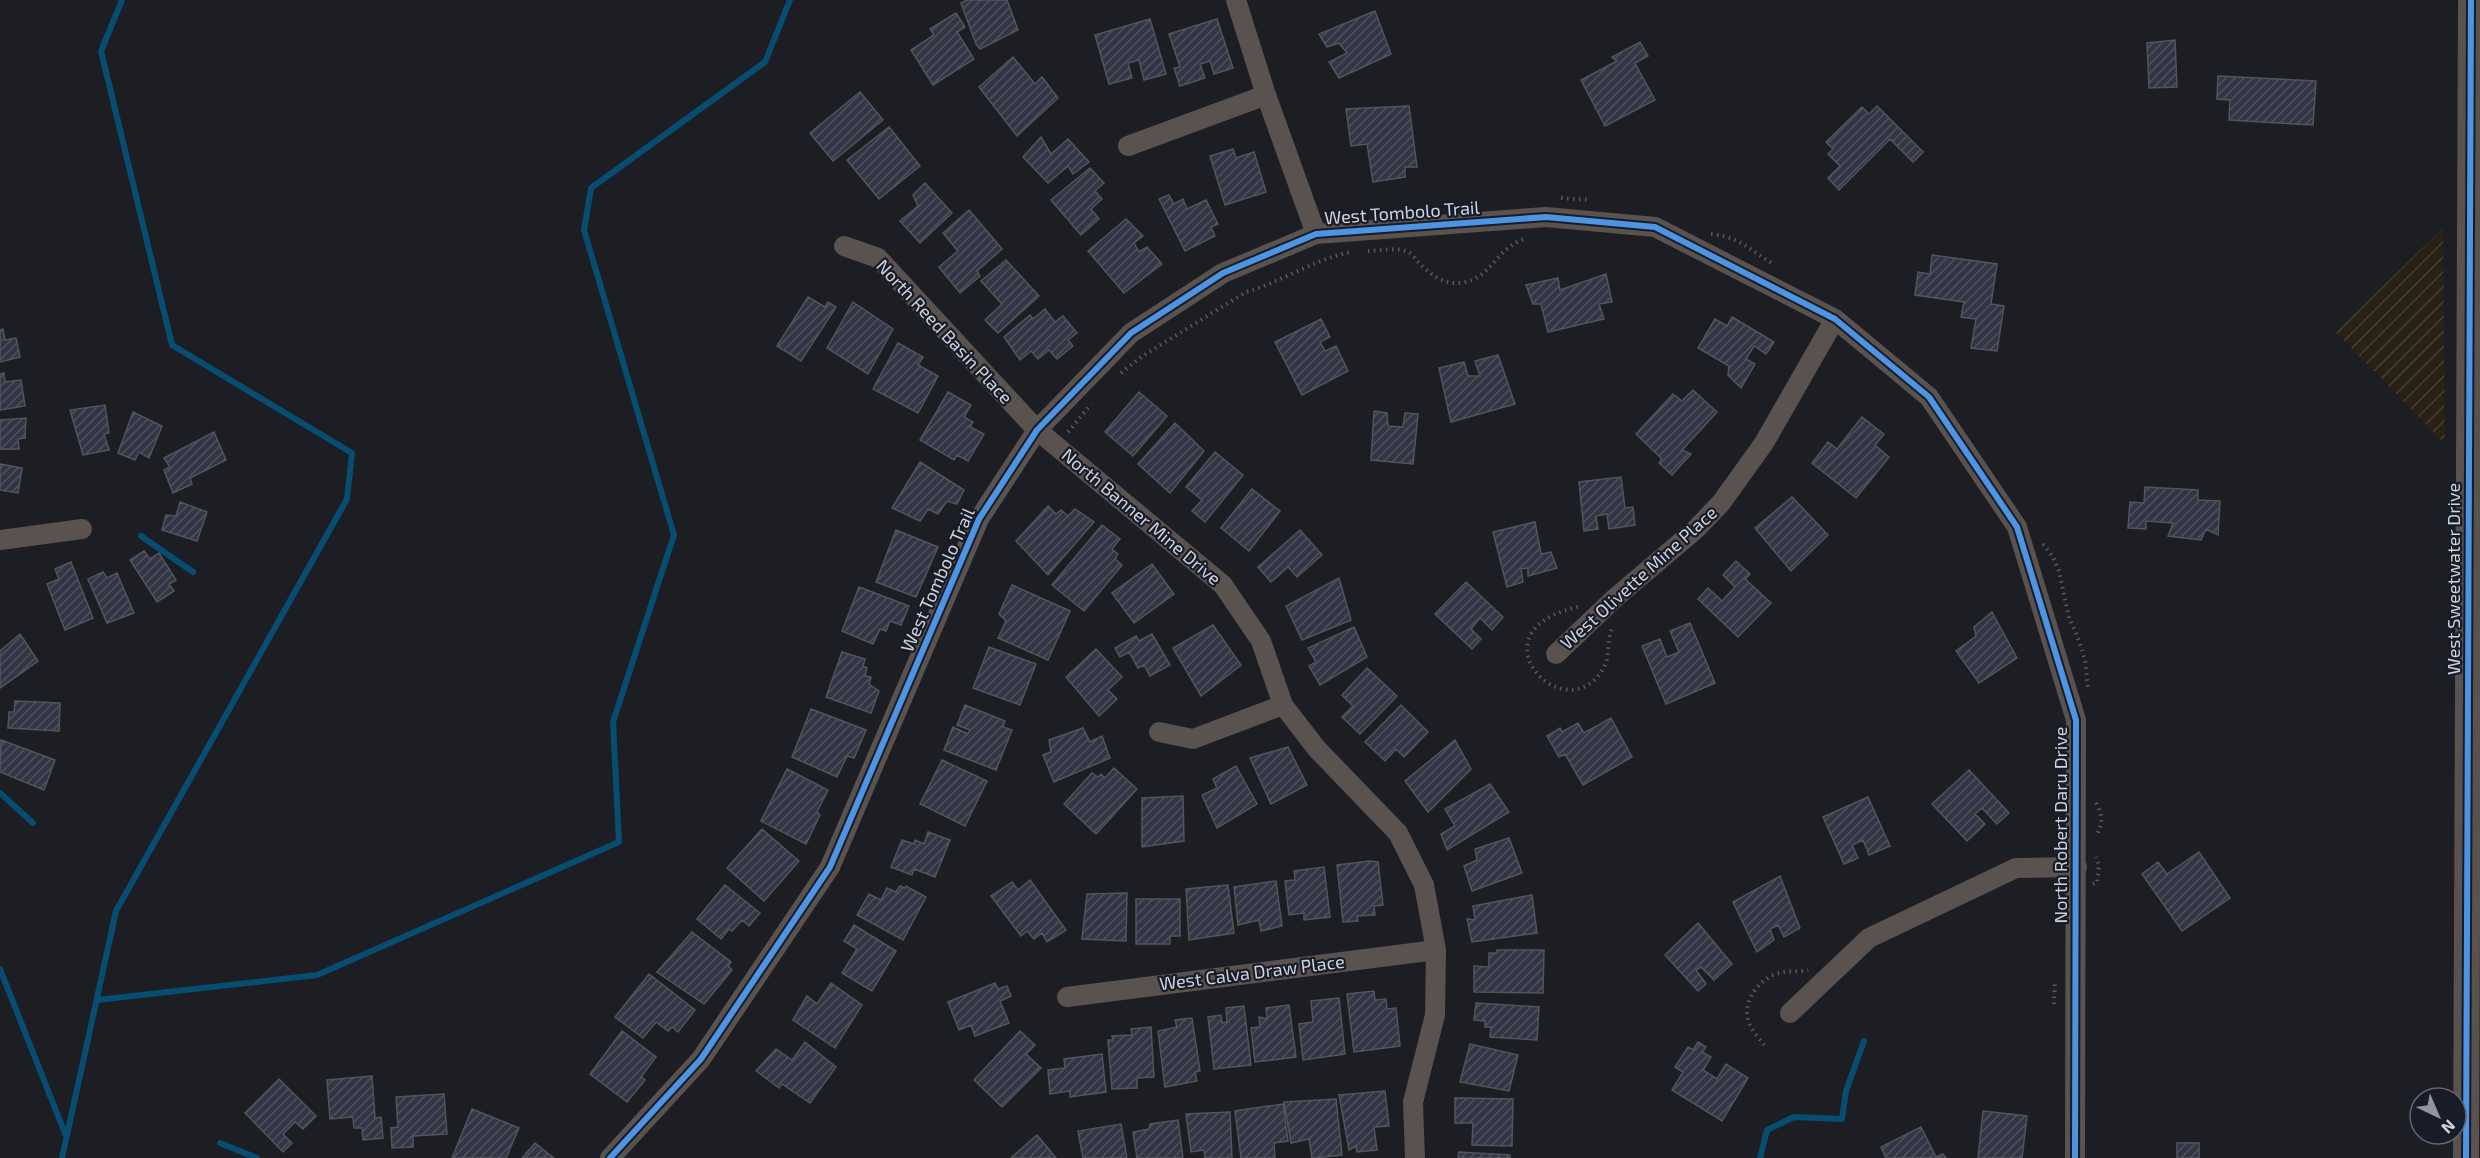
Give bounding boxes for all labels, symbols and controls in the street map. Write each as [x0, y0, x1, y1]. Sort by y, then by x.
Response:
street label: West Tombolo Trail [1323, 196, 1481, 228]
street label: North Reed Basin Place [872, 255, 1017, 408]
street label: North Banner Mine Drive [1058, 443, 1226, 589]
street label: West Sweetwater Drive [2442, 483, 2464, 675]
street label: West Olivette Mine Place [1555, 501, 1721, 653]
street label: West Tombolo Trail [895, 503, 979, 655]
street label: North Robert Daru Drive [2049, 727, 2071, 923]
street label: West Calva Draw Place [1158, 950, 1346, 994]
north arrow [2408, 1086, 2468, 1146]
text: N [2438, 1116, 2460, 1138]

